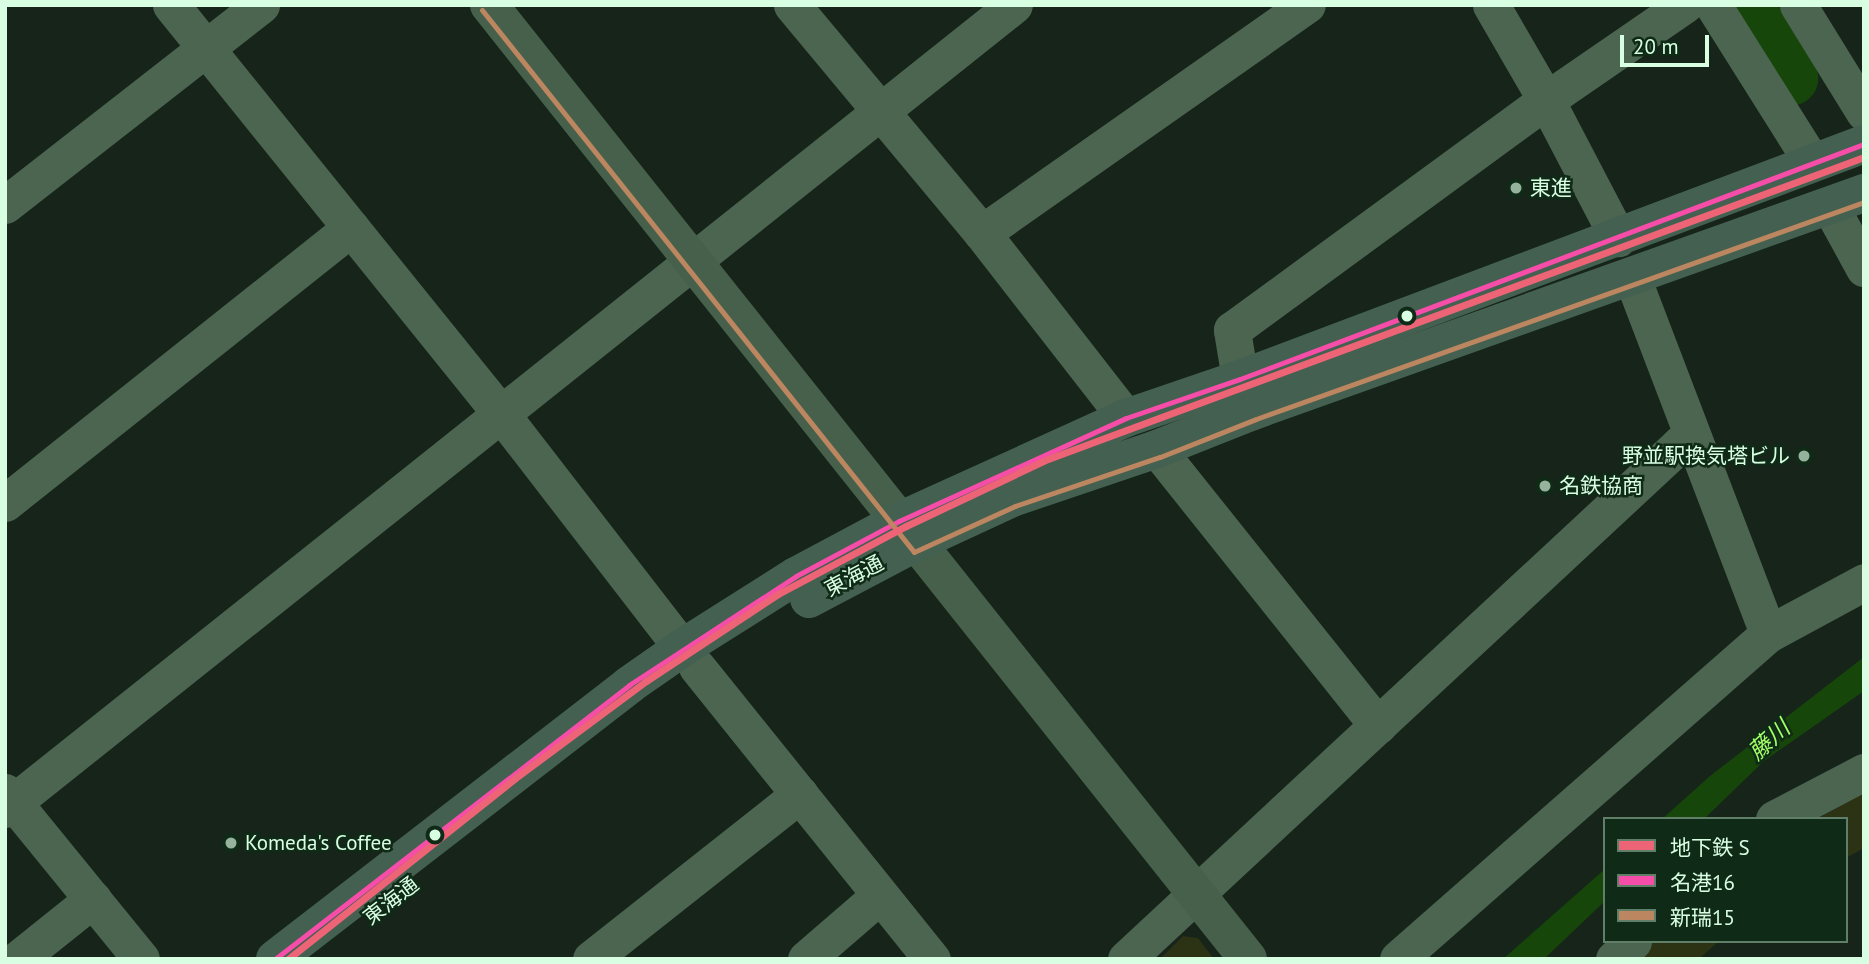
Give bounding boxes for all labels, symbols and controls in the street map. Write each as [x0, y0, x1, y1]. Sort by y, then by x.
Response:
scale bar [1624, 21, 1713, 65]
text: 20 m [1633, 33, 1679, 60]
place label: 東進 [1530, 175, 1572, 201]
marker: 東進 [1508, 180, 1524, 196]
unlabelled marker [1400, 309, 1414, 323]
place label: 野並駅換気塔ビル [1622, 443, 1790, 469]
marker: 野並駅換気塔ビル [1796, 448, 1812, 464]
place label: 名鉄協商 [1559, 473, 1643, 499]
marker: 名鉄協商 [1537, 478, 1553, 494]
street label: 東海通 [820, 550, 888, 602]
water label: 藤川 [1743, 714, 1795, 766]
legend [1603, 817, 1848, 943]
unlabelled marker [428, 828, 442, 842]
place label: Komeda's Coffee [245, 830, 392, 856]
text: 地下鉄 S [1670, 834, 1750, 861]
marker: Komeda's Coffee [223, 835, 239, 851]
text: 名港16 [1670, 869, 1735, 896]
street label: 東海通 [358, 872, 424, 930]
text: 新瑞15 [1670, 904, 1735, 931]

